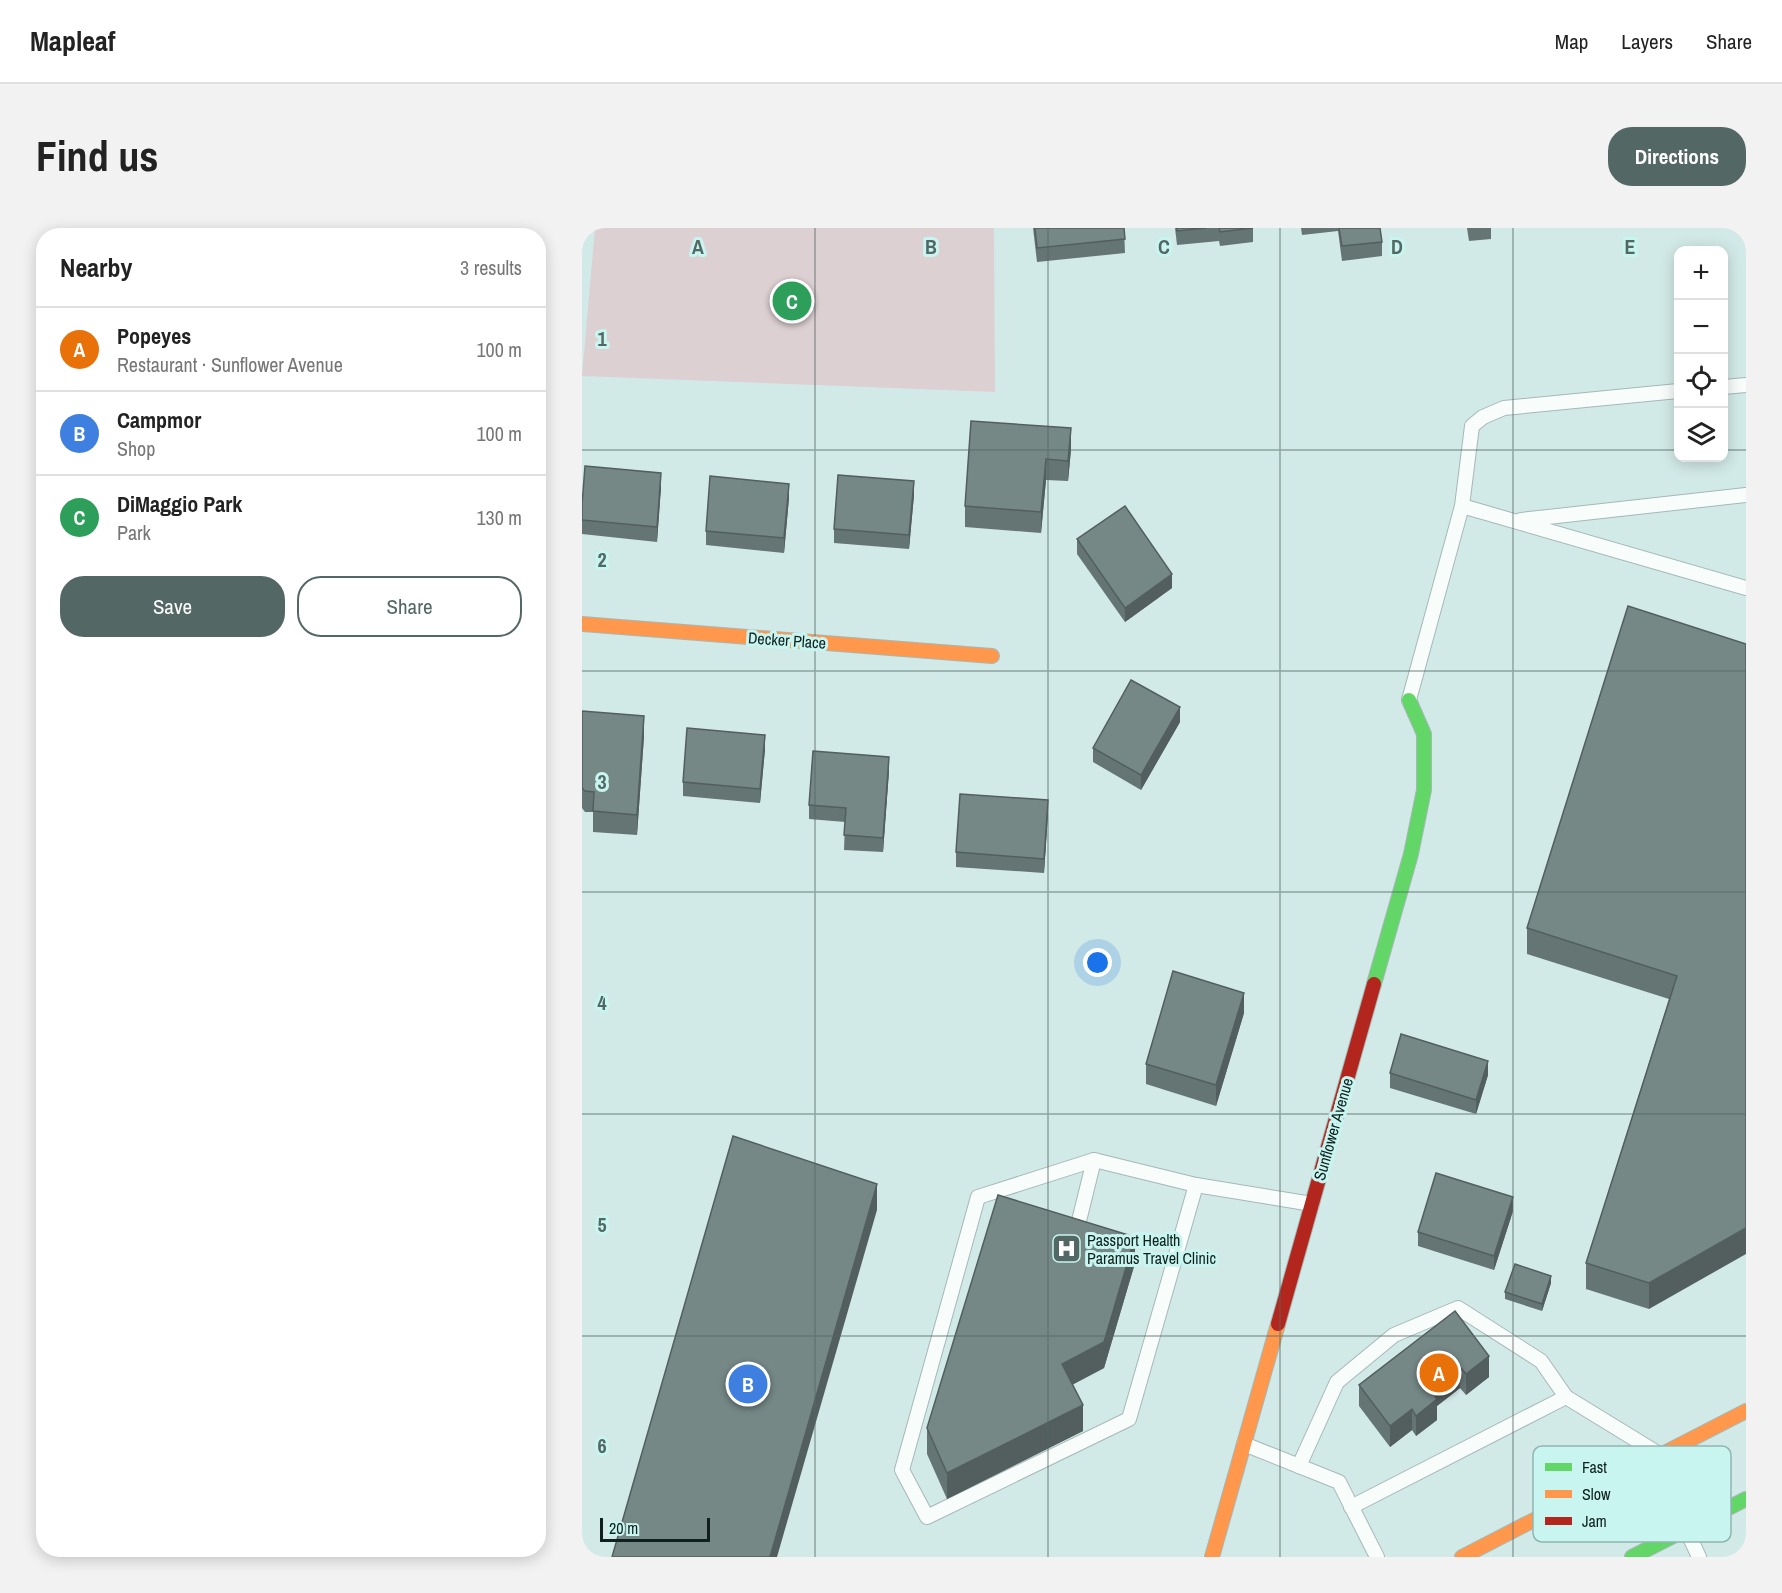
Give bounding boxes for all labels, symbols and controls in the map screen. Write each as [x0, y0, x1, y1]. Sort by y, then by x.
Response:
text: Mapleaf [30, 22, 115, 60]
text: Map [1555, 27, 1588, 56]
text: Layers [1621, 27, 1673, 56]
text: Share [1706, 27, 1752, 56]
button: Directions [1608, 127, 1746, 186]
text: Find us [36, 128, 158, 184]
text: A [692, 233, 704, 260]
text: B [925, 233, 937, 260]
text: C [1158, 233, 1170, 260]
text: D [1391, 233, 1403, 260]
text: E [1625, 233, 1636, 260]
map controls [1674, 246, 1728, 462]
button: + [1674, 246, 1728, 300]
text: Nearby [60, 250, 132, 285]
text: 3 results [460, 254, 522, 281]
pin: C [772, 278, 812, 324]
button: − [1674, 300, 1728, 354]
text: Popeyes [117, 321, 191, 351]
text: 1 [597, 325, 607, 352]
text: A [74, 336, 85, 363]
text: 100 m [476, 336, 522, 363]
text: Restaurant · Sunflower Avenue [117, 351, 343, 378]
button: locate [1674, 354, 1728, 408]
text: Campmor [117, 405, 201, 435]
button: layers [1674, 408, 1728, 462]
text: B [74, 420, 85, 447]
text: 100 m [476, 420, 522, 447]
text: Shop [117, 435, 155, 462]
text: DiMaggio Park [117, 489, 242, 519]
text: C [74, 504, 85, 531]
text: 130 m [476, 504, 522, 531]
text: Park [117, 519, 151, 546]
text: 2 [597, 546, 607, 573]
button: Save [60, 576, 285, 637]
button: Share [297, 576, 522, 637]
street label: Decker Place [747, 626, 827, 654]
text: 3 [597, 768, 607, 795]
your location [1083, 948, 1112, 977]
text: 4 [597, 989, 607, 1016]
street label: Sunflower Avenue [1308, 1075, 1358, 1183]
text: 5 [597, 1211, 607, 1238]
place label: Passport Health Paramus Travel Clinic [1087, 1229, 1217, 1269]
hospital icon: Passport Health Paramus Travel Clinic [1050, 1233, 1082, 1265]
pin: A [1420, 1350, 1458, 1396]
pin: B [728, 1362, 768, 1406]
text: 6 [597, 1432, 607, 1459]
legend [1533, 1446, 1731, 1542]
text: Fast [1582, 1456, 1607, 1478]
text: Slow [1582, 1483, 1611, 1505]
text: Jam [1582, 1510, 1607, 1532]
scale bar [600, 1515, 710, 1542]
text: 20 m [609, 1517, 638, 1539]

